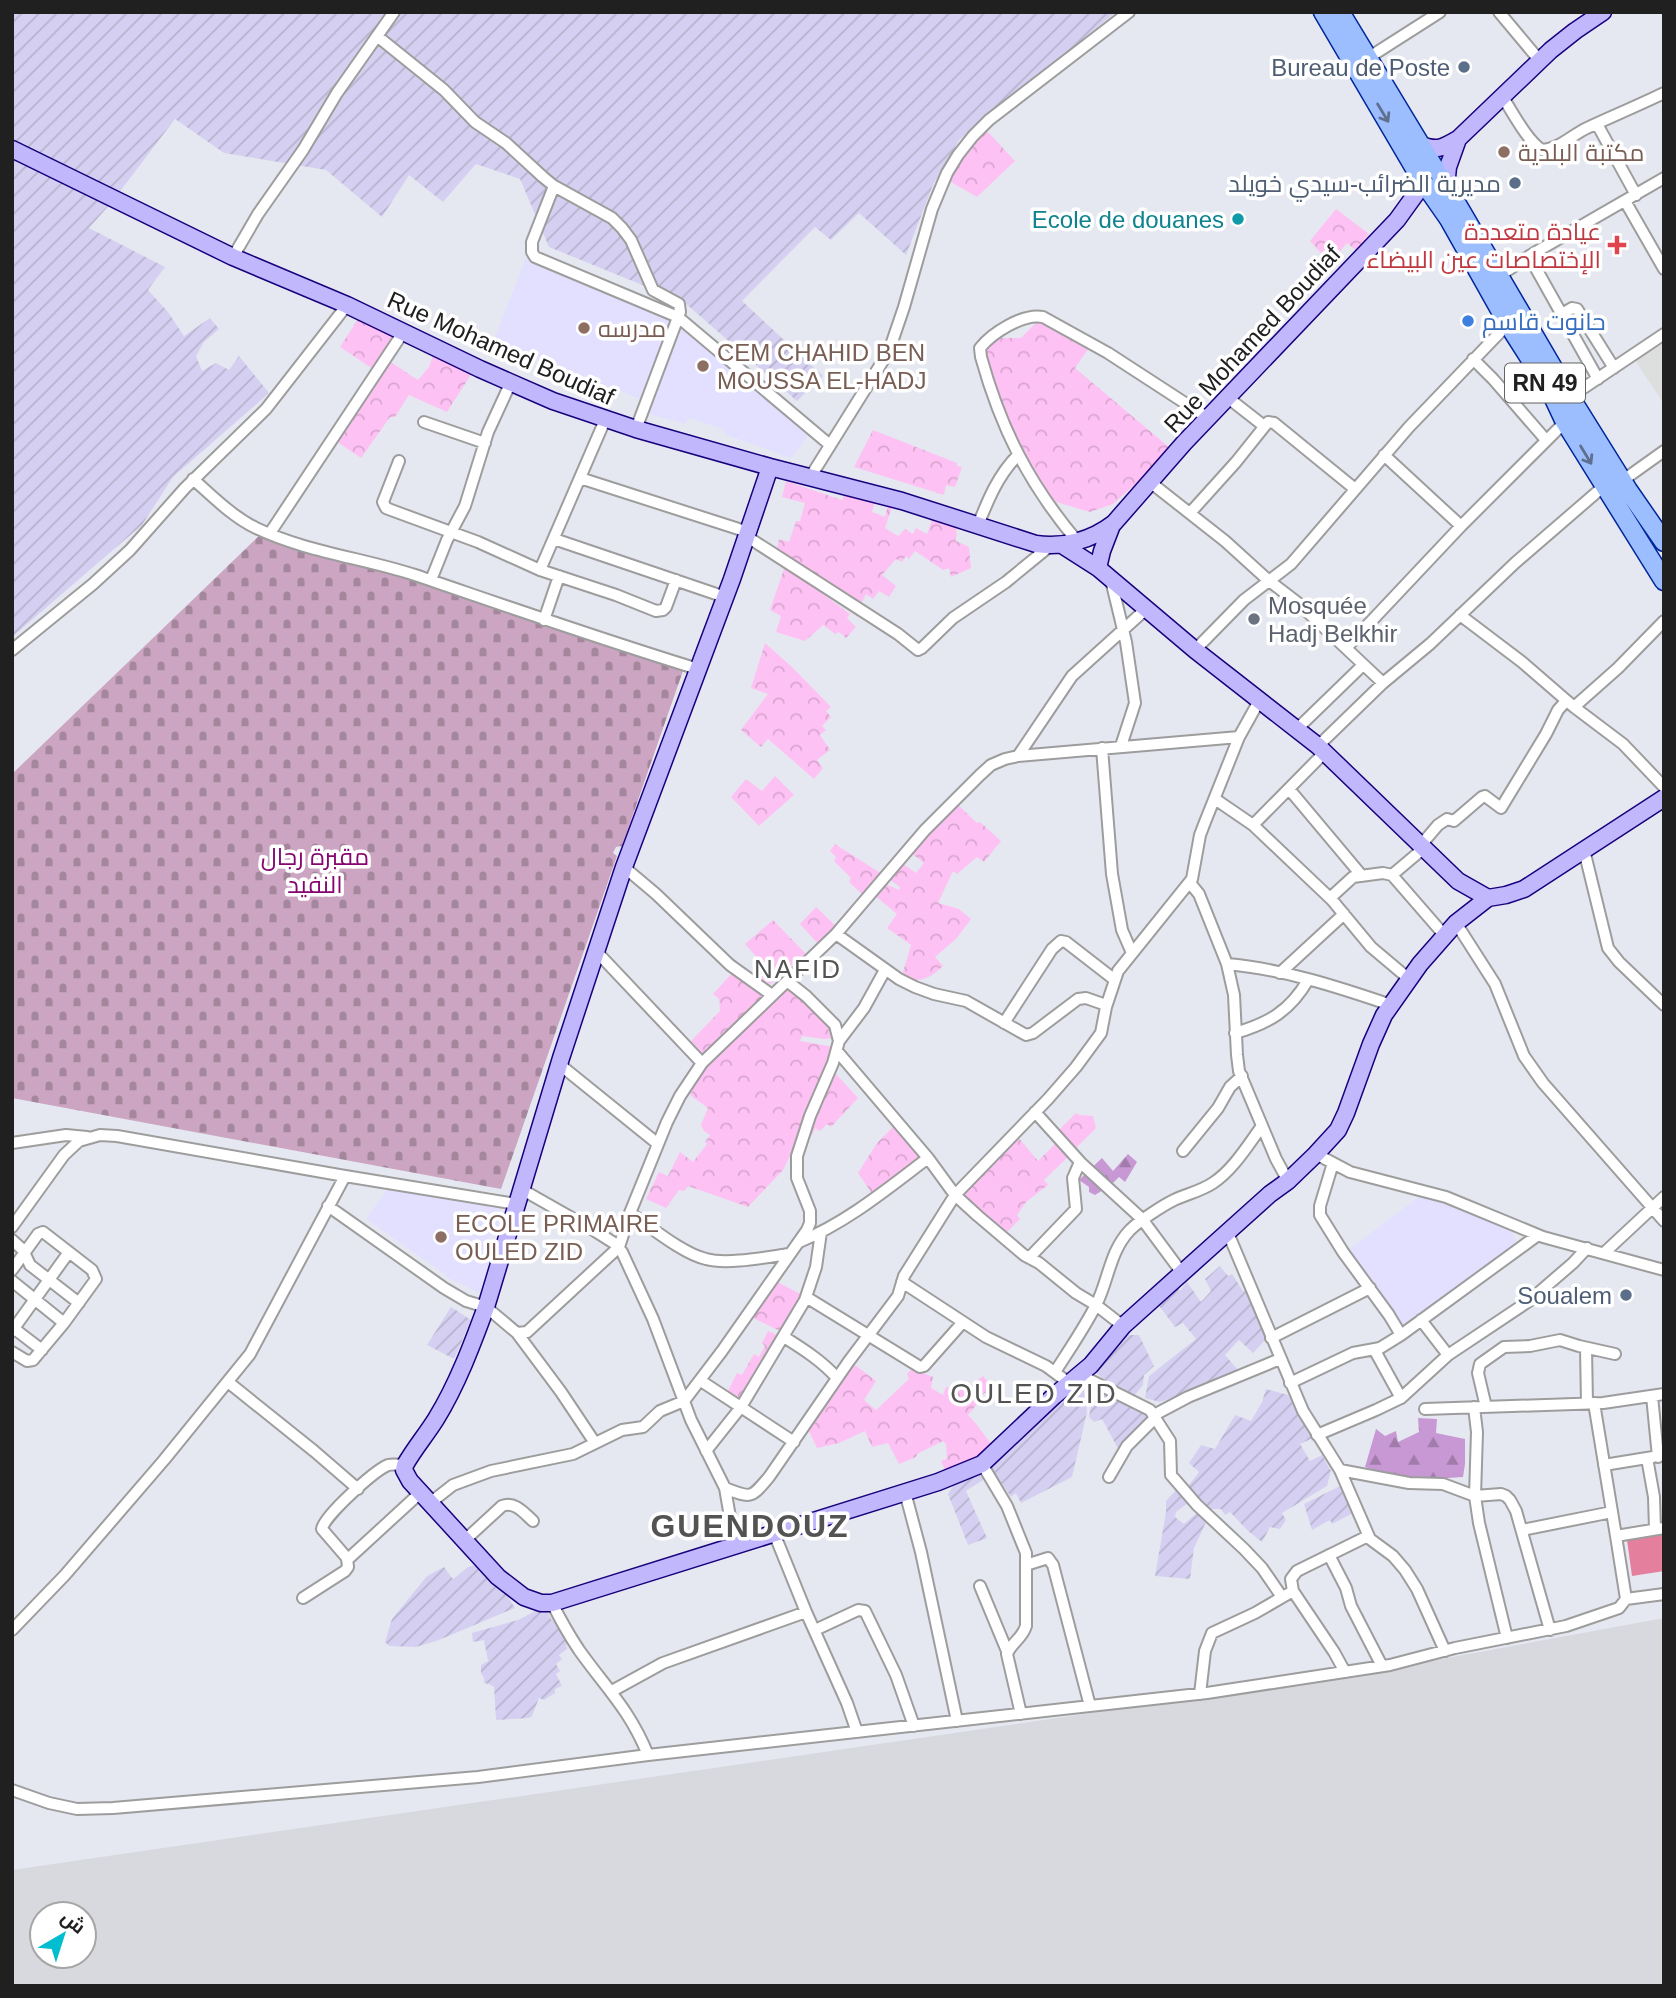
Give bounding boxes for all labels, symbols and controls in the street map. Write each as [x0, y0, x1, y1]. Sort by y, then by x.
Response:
place label: Bureau de Poste [1271, 54, 1450, 81]
marker: Bureau de Poste [1456, 59, 1472, 75]
one-way arrow [1377, 102, 1391, 122]
place label: مكتبة البلدية [1518, 139, 1644, 166]
marker: مكتبة البلدية [1496, 144, 1512, 160]
place label: مديرية الضرائب-سيدي خويلد [1228, 170, 1501, 202]
marker: مديرية الضرائب-سيدي خويلد [1507, 175, 1523, 191]
place label: Ecole de douanes [1032, 206, 1224, 233]
marker: Ecole de douanes [1230, 211, 1246, 227]
place label: عيادة متعددة الإختصاصات عين البيضاء [1366, 218, 1601, 275]
marker: عيادة متعددة الإختصاصات عين البيضاء [1607, 235, 1627, 255]
street label: Rue Mohamed Boudiaf [1158, 240, 1346, 438]
street label: Rue Mohamed Boudiaf [383, 286, 619, 410]
place label: حانوت قاسم [1482, 308, 1606, 338]
marker: حانوت قاسم [1460, 313, 1476, 329]
place label: مدرسه [598, 315, 666, 342]
marker: مدرسه [576, 320, 592, 336]
place label: CEM CHAHID BEN MOUSSA EL-HADJ [717, 339, 926, 394]
marker: CEM CHAHID BEN MOUSSA EL-HADJ [695, 358, 711, 374]
road number: RN 49 [1505, 364, 1585, 402]
one-way arrow [1579, 445, 1593, 465]
place label: Mosquée Hadj Belkhir [1268, 592, 1397, 647]
marker: Mosquée Hadj Belkhir [1246, 611, 1262, 627]
park label: مقبرة رجال النفيد [261, 843, 369, 898]
district label: NAFID [754, 954, 842, 984]
place label: ECOLE PRIMAIRE OULED ZID [455, 1210, 659, 1265]
marker: ECOLE PRIMAIRE OULED ZID [433, 1229, 449, 1245]
place label: Soualem [1517, 1282, 1612, 1309]
marker: Soualem [1618, 1287, 1634, 1303]
district label: OULED ZID [950, 1378, 1118, 1409]
district label: GUENDOUZ [650, 1508, 850, 1544]
north arrow [28, 1900, 98, 1970]
text: ش [57, 1906, 89, 1939]

